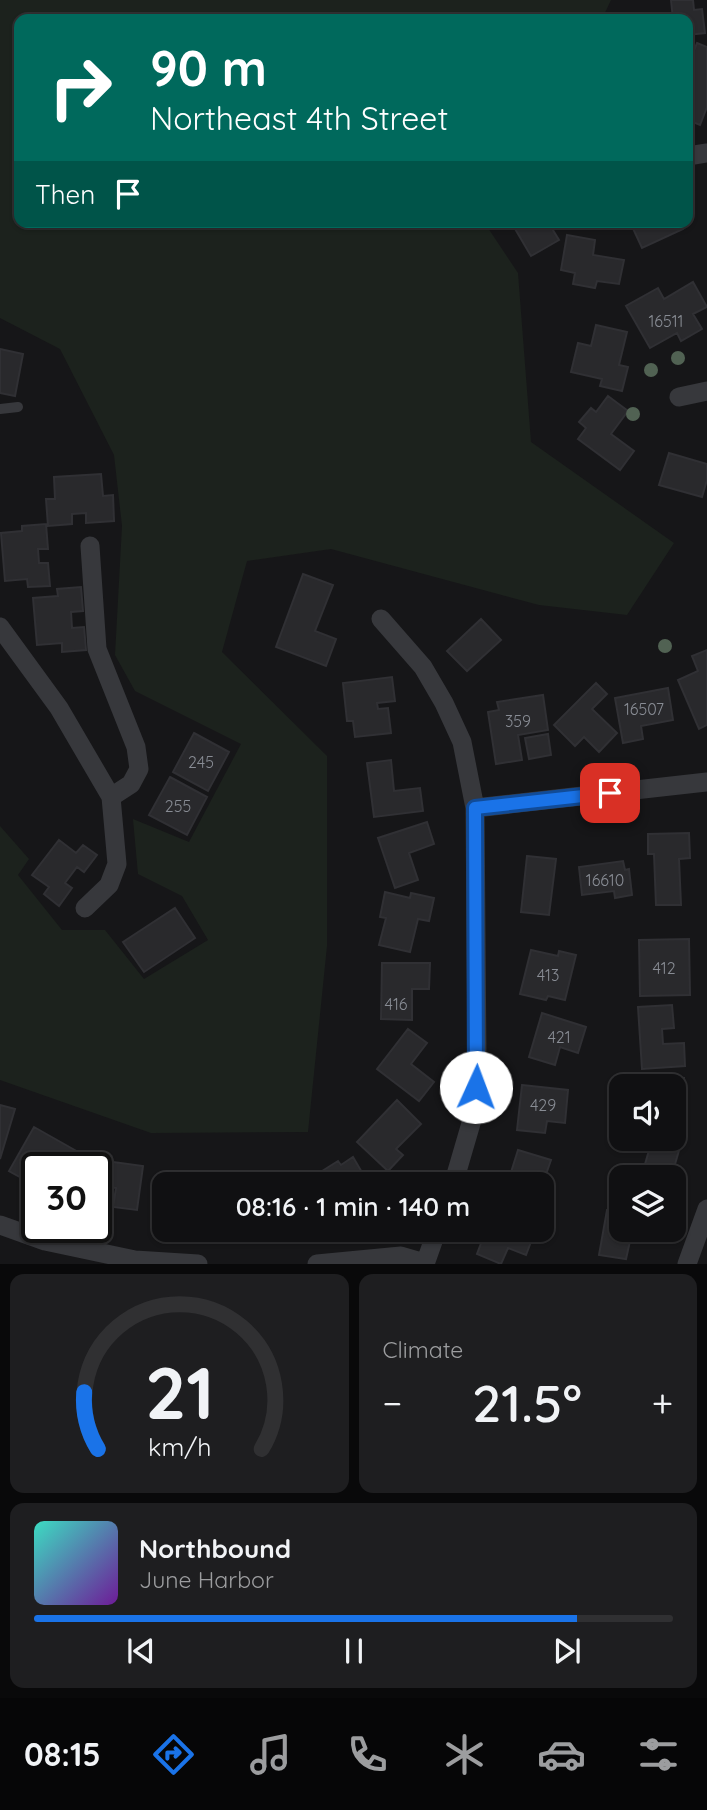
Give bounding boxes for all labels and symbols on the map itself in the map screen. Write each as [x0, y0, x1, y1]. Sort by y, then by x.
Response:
house number: 16511 [648, 311, 684, 331]
house number: 16507 [624, 699, 664, 719]
house number: 359 [505, 711, 531, 731]
house number: 245 [188, 752, 214, 772]
pin [580, 763, 640, 823]
house number: 255 [165, 796, 191, 816]
house number: 16610 [586, 870, 624, 890]
house number: 412 [652, 958, 676, 978]
house number: 413 [537, 965, 559, 985]
house number: 416 [385, 994, 408, 1014]
house number: 421 [547, 1027, 571, 1047]
position arrow [439, 1050, 513, 1124]
house number: 429 [530, 1095, 556, 1115]
speed limit sign: 30 [21, 1152, 112, 1243]

